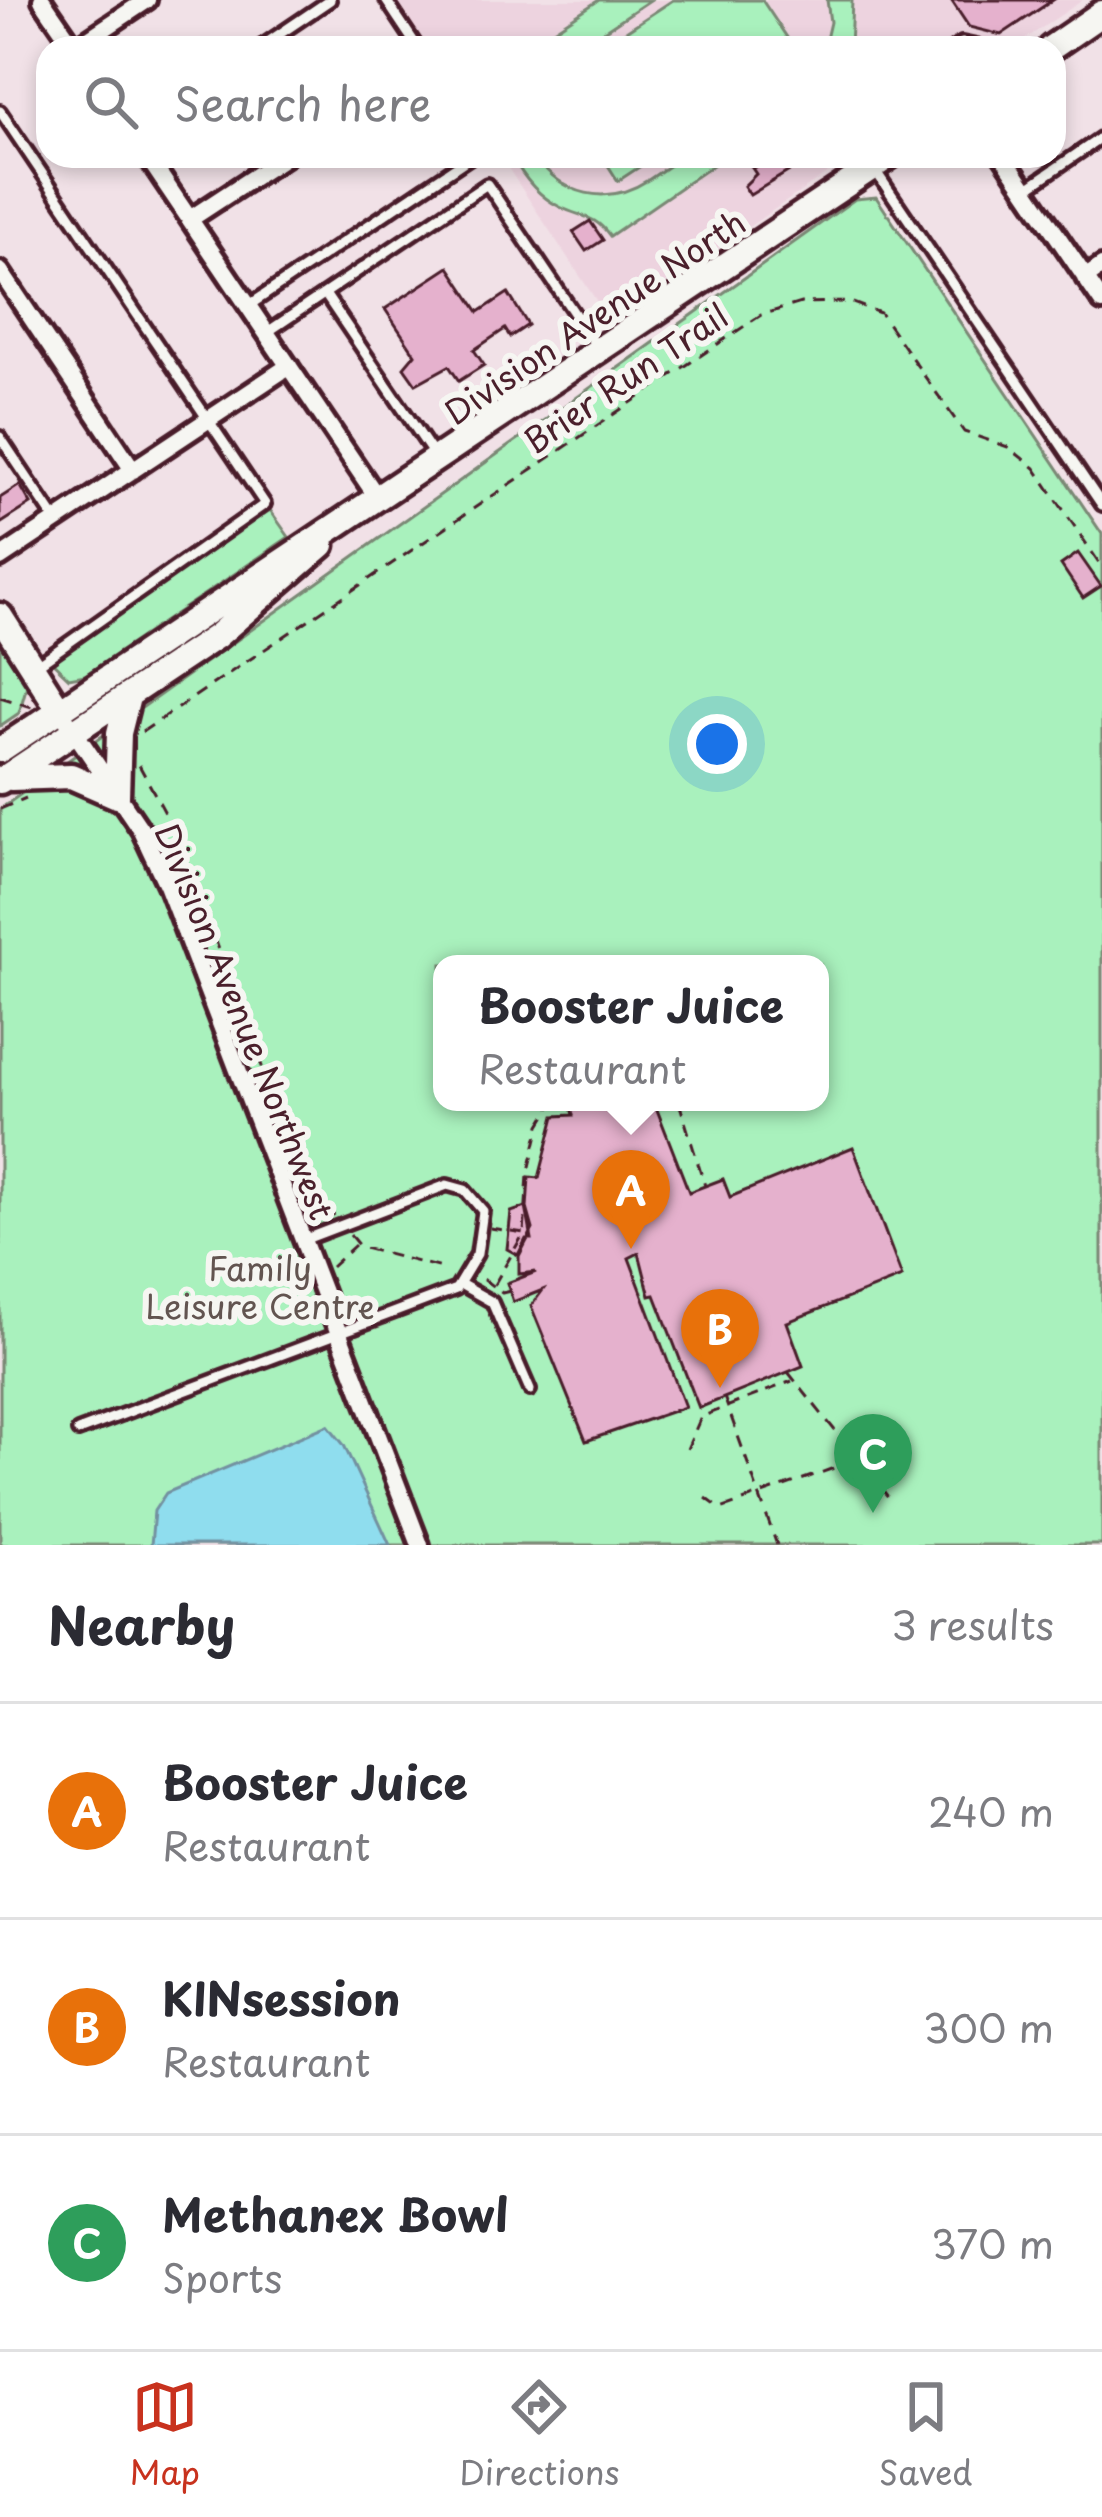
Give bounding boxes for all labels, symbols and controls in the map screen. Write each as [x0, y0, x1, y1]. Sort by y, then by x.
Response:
search box [36, 36, 1066, 168]
text: Search here [174, 68, 431, 136]
icon: search [78, 69, 144, 135]
street label: Division Avenue North [433, 196, 755, 436]
street label: Brier Run Trail [513, 290, 737, 464]
your location [687, 714, 747, 774]
street label: Division Avenue Northwest [144, 815, 348, 1227]
popup [433, 955, 829, 1111]
text: Booster Juice [478, 970, 784, 1038]
text: Restaurant [478, 1038, 686, 1097]
pin: A [592, 1150, 670, 1249]
park label: Family Leisure Centre [145, 1242, 375, 1330]
pin: B [681, 1289, 759, 1388]
pin: C [834, 1414, 912, 1513]
text: Nearby [48, 1585, 235, 1662]
text: 3 results [891, 1594, 1054, 1653]
text: Booster Juice [162, 1747, 468, 1815]
text: A [72, 1781, 102, 1840]
text: 240 m [928, 1781, 1054, 1840]
text: Restaurant [162, 1815, 370, 1874]
text: KINsession [162, 1963, 400, 2031]
text: B [74, 1997, 100, 2056]
text: 300 m [923, 1997, 1054, 2056]
text: Restaurant [162, 2031, 370, 2090]
text: Methanex Bowl [162, 2179, 508, 2247]
text: C [72, 2213, 102, 2272]
text: 370 m [931, 2213, 1054, 2272]
text: Sports [162, 2247, 282, 2306]
tab: Map [130, 2374, 200, 2496]
tab: Directions [459, 2374, 620, 2496]
tab: Saved [879, 2374, 972, 2496]

